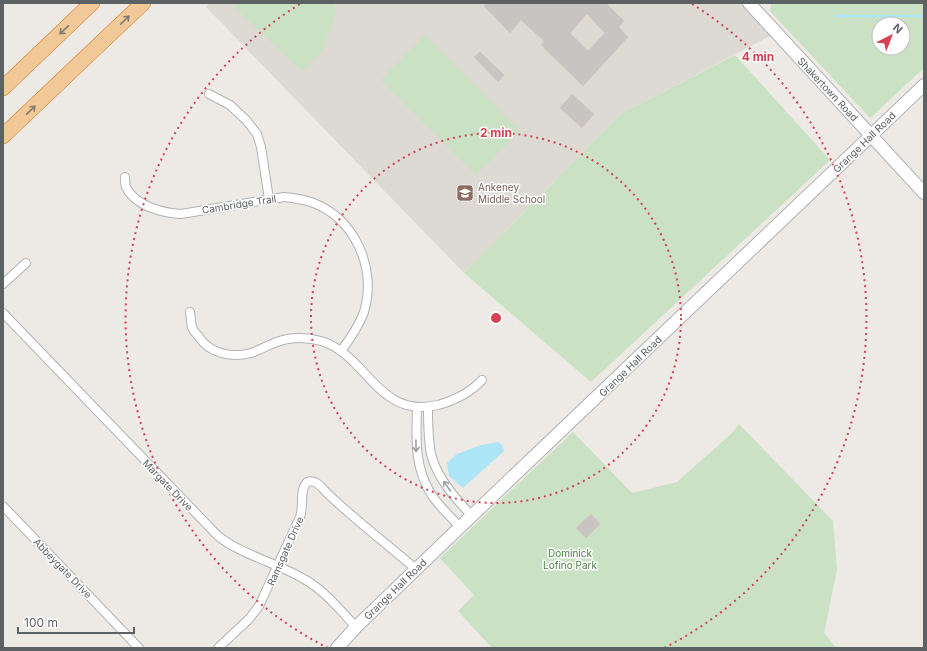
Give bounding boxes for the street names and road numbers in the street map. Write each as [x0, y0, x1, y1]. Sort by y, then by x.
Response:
street label: Shakertown Road [795, 55, 861, 123]
street label: Grange Hall Road [830, 109, 898, 175]
street label: Cambridge Trail [201, 192, 277, 216]
street label: Grange Hall Road [596, 333, 664, 399]
street label: Margate Drive [141, 457, 196, 513]
street label: Ramsgate Drive [264, 514, 306, 587]
street label: Abbeygate Drive [31, 536, 95, 601]
street label: Grange Hall Road [361, 556, 429, 622]

